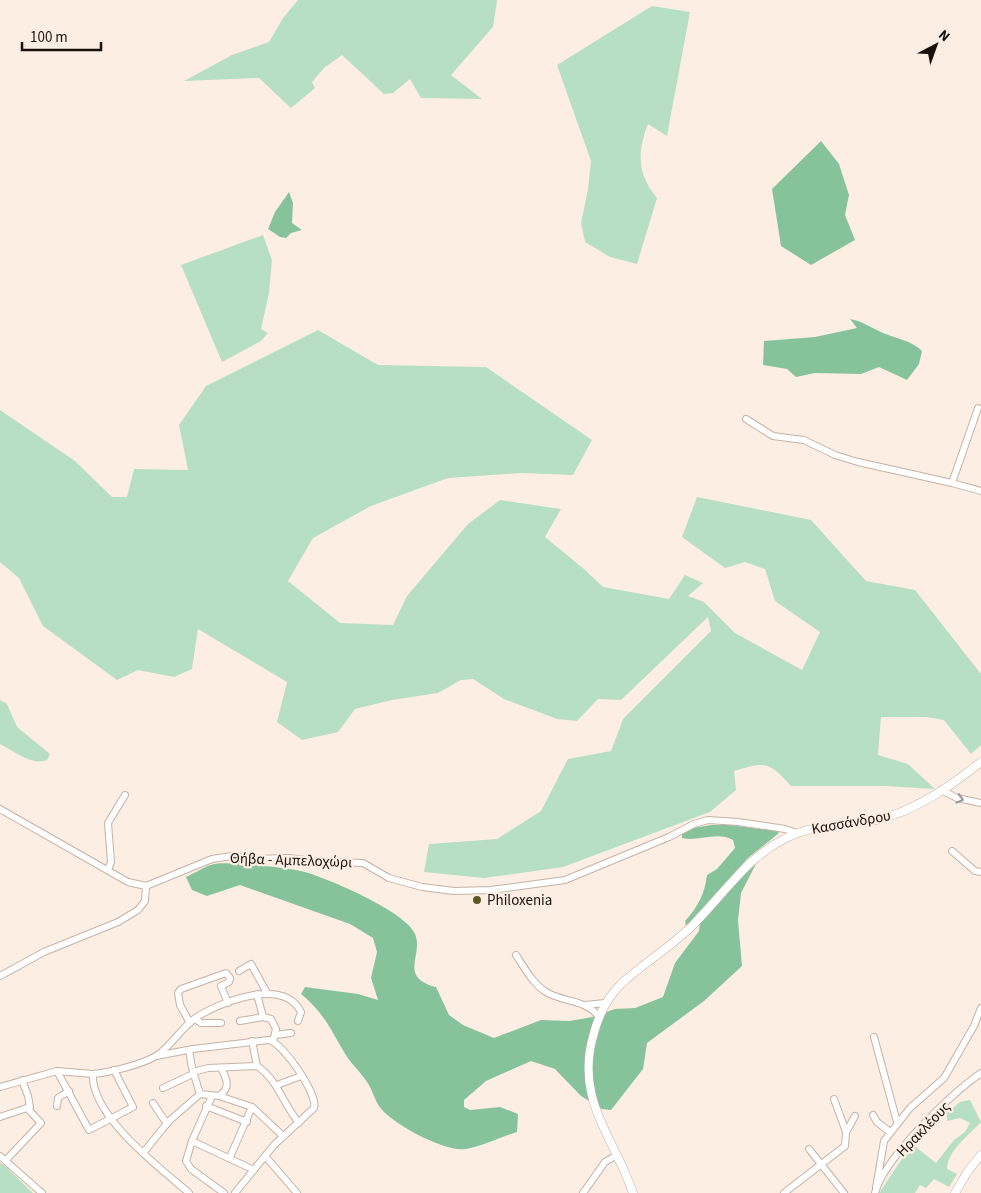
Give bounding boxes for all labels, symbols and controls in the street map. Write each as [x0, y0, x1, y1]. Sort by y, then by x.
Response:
scale bar [22, 20, 101, 52]
north arrow [911, 20, 961, 70]
text: N [934, 25, 954, 47]
text: 100 m [30, 27, 68, 48]
one-way arrow [956, 793, 964, 803]
street label: Κασσάνδρου [810, 805, 892, 840]
street label: Θήβα - Αμπελοχώρι [230, 848, 352, 873]
place label: Philoxenia [487, 890, 552, 911]
marker: Philoxenia [471, 894, 483, 906]
street label: Ηρακλέους [892, 1097, 955, 1162]

